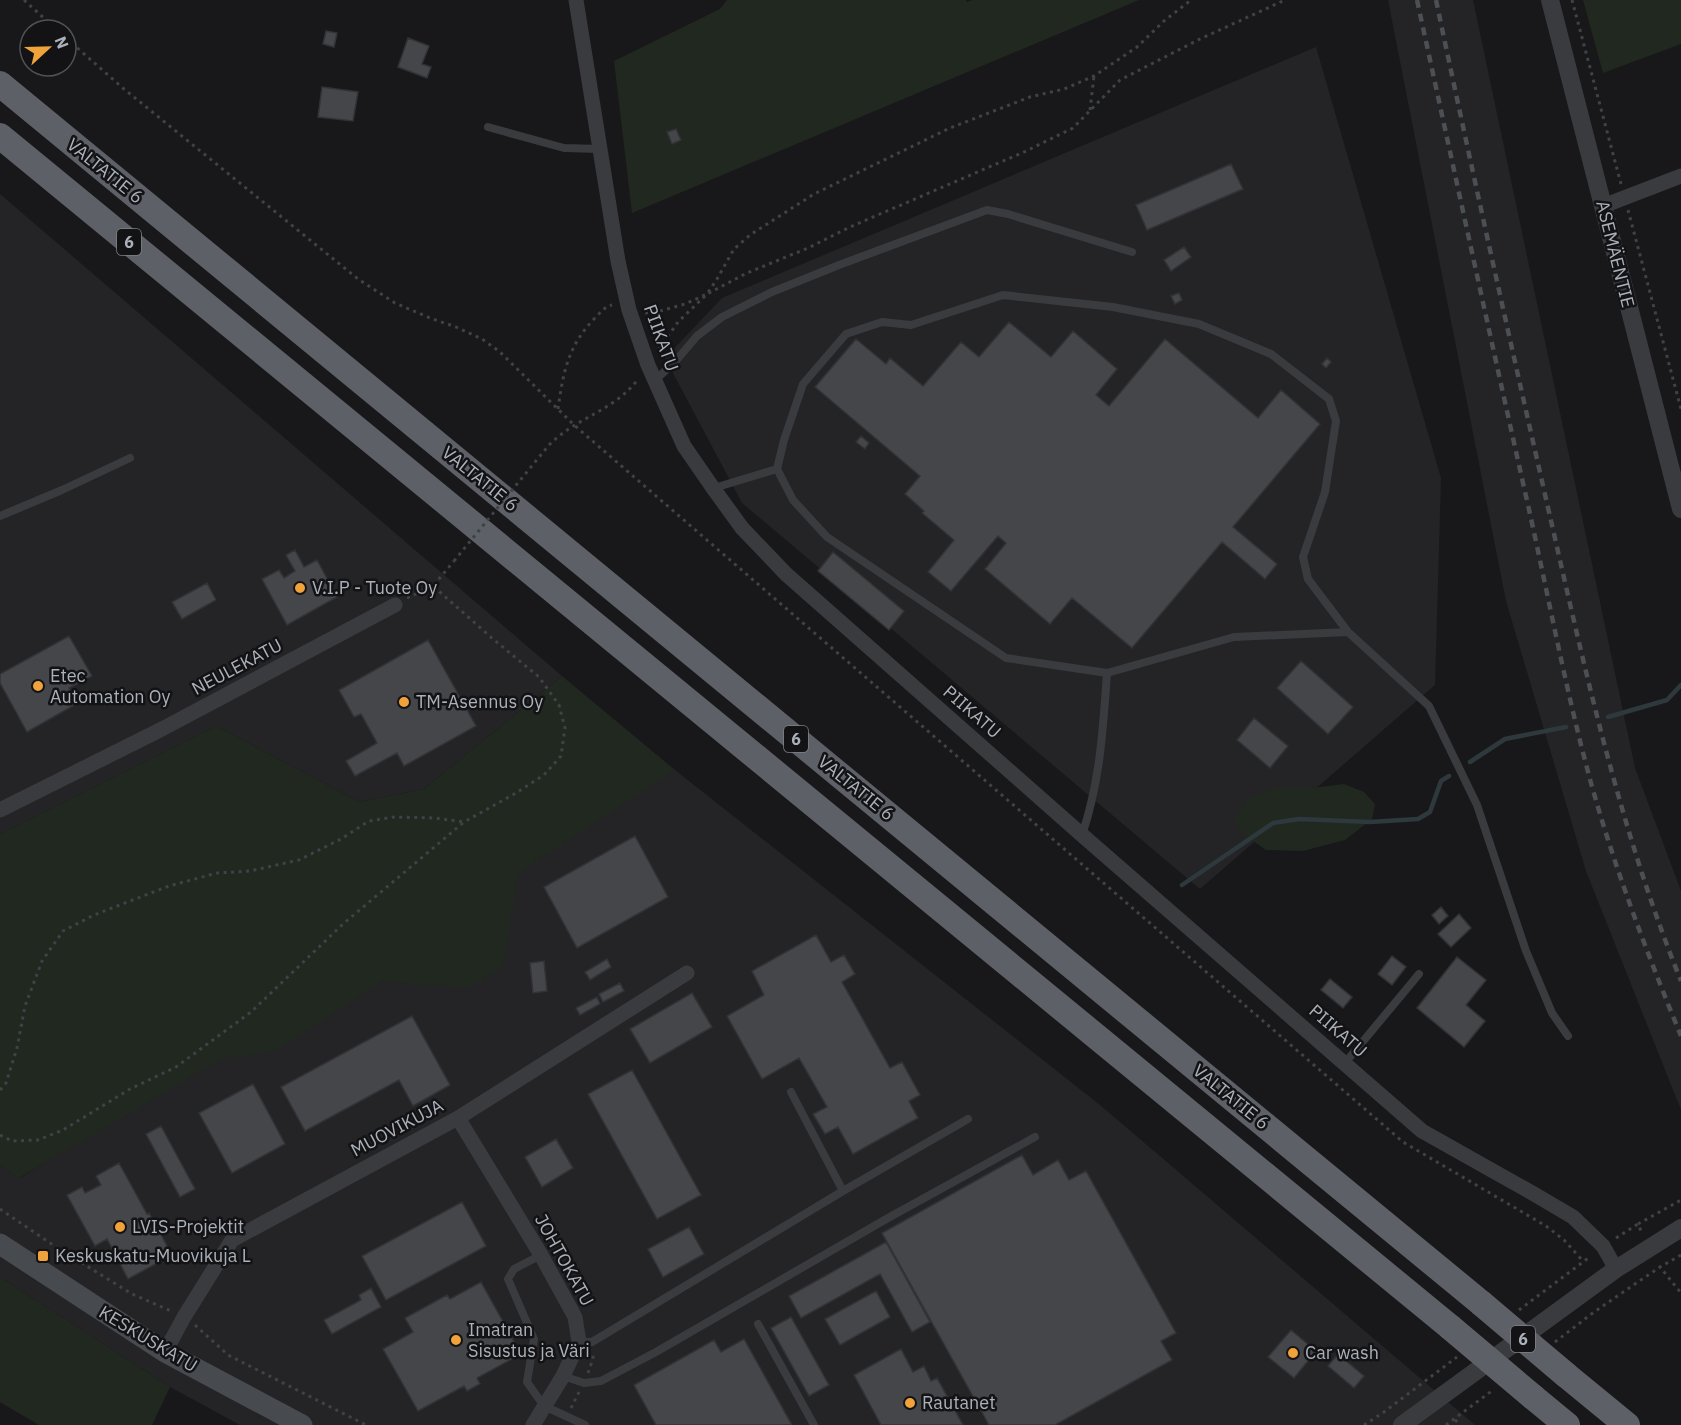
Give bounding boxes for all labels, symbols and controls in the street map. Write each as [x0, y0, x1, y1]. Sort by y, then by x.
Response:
north arrow [18, 18, 78, 78]
text: N [50, 33, 73, 52]
street label: VALTATIE 6 [62, 133, 148, 208]
street label: ASEMÄENTIE [1591, 198, 1640, 310]
road number: 6 [117, 229, 141, 255]
street label: PIIKATU [639, 301, 684, 374]
street label: VALTATIE 6 [437, 441, 523, 516]
place label: V.I.P - Tuote Oy [312, 576, 437, 599]
marker: V.I.P - Tuote Oy [293, 581, 307, 595]
street label: NEULEKATU [188, 633, 286, 700]
place label: Etec Automation Oy [50, 664, 171, 708]
marker: Etec Automation Oy [31, 679, 45, 693]
street label: PIIKATU [939, 680, 1006, 743]
place label: TM-Asennus Oy [416, 690, 543, 713]
marker: TM-Asennus Oy [397, 695, 411, 709]
road number: 6 [784, 726, 808, 752]
street label: VALTATIE 6 [813, 750, 899, 825]
street label: PIIKATU [1305, 999, 1372, 1062]
street label: VALTATIE 6 [1188, 1059, 1274, 1134]
street label: MUOVIKUJA [347, 1093, 447, 1162]
street label: JOHTOKATU [530, 1210, 599, 1310]
place label: LVIS-Projektit [132, 1215, 244, 1238]
marker: LVIS-Projektit [113, 1220, 127, 1234]
place label: Keskuskatu-Muovikuja L [55, 1244, 251, 1267]
marker: Keskuskatu-Muovikuja L [36, 1249, 50, 1263]
street label: KESKUSKATU [95, 1300, 202, 1377]
place label: Imatran Sisustus ja Väri [468, 1318, 590, 1362]
road number: 6 [1511, 1326, 1535, 1352]
marker: Imatran Sisustus ja Väri [449, 1333, 463, 1347]
place label: Car wash [1305, 1341, 1379, 1364]
marker: Car wash [1286, 1346, 1300, 1360]
place label: Rautanet [922, 1391, 996, 1414]
marker: Rautanet [903, 1396, 917, 1410]

